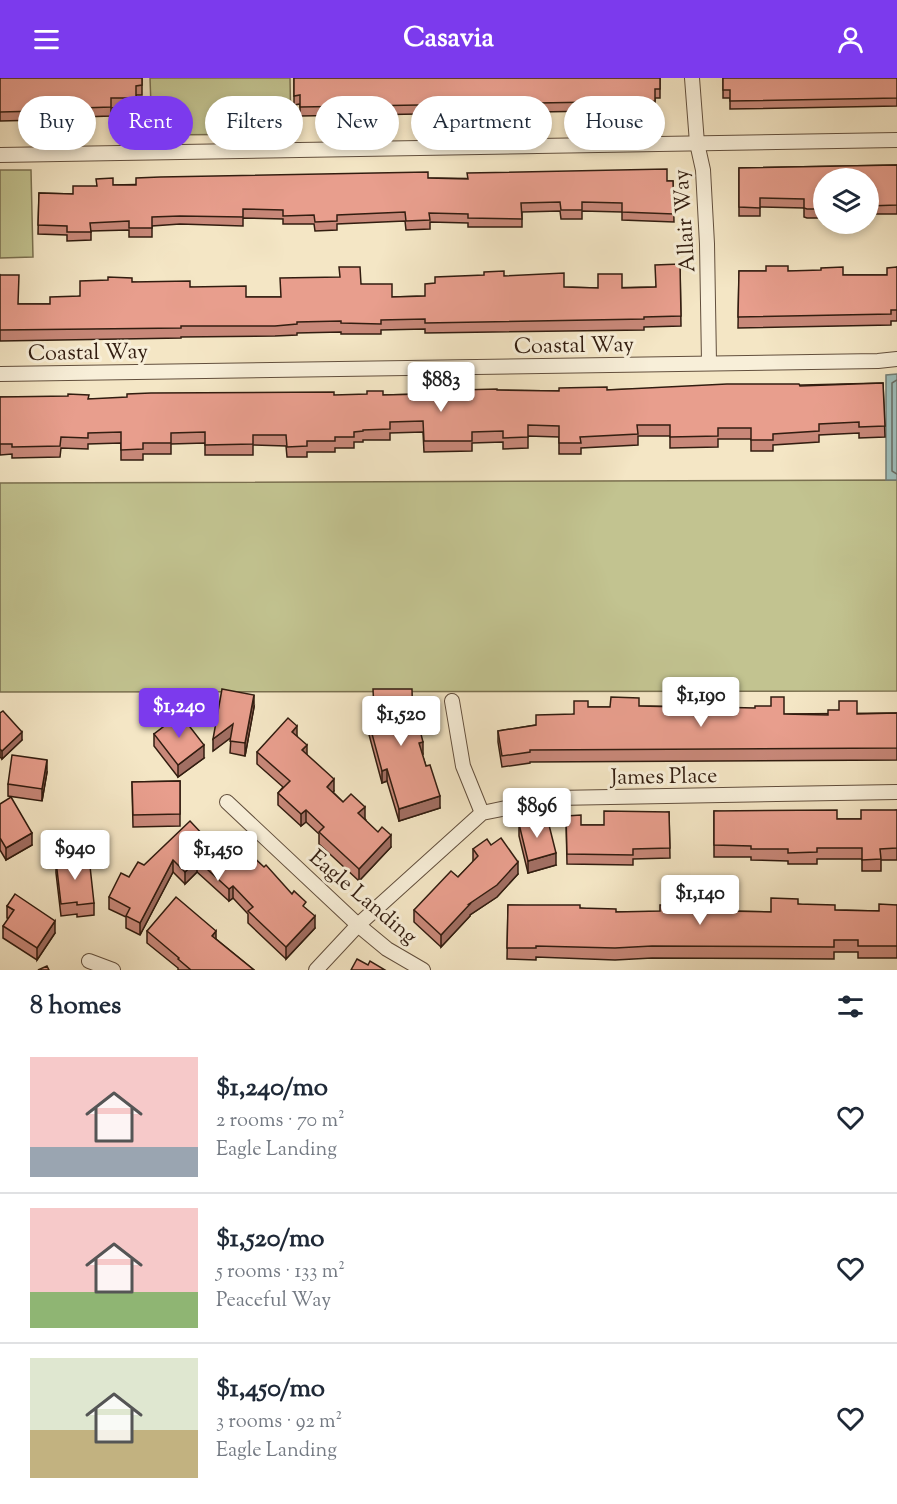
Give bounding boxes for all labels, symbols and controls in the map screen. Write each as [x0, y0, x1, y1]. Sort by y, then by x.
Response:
text: Casavia [403, 20, 494, 59]
icon: menu [30, 23, 63, 56]
icon: person [834, 23, 867, 56]
chip: Buy [18, 96, 96, 150]
chip: Rent [108, 96, 193, 150]
chip: Filters [205, 96, 303, 150]
chip: New [315, 96, 399, 150]
chip: Apartment [411, 96, 552, 150]
chip: House [564, 96, 665, 150]
street label: Allair Way [666, 168, 706, 273]
map controls [813, 168, 879, 234]
button: layers [813, 168, 879, 234]
street label: Coastal Way [514, 330, 635, 364]
street label: Coastal Way [28, 337, 149, 371]
pin: $883 [405, 362, 477, 413]
text: $883 [422, 367, 460, 396]
pin: $1,190 [652, 677, 750, 728]
text: $1,190 [676, 682, 726, 711]
pin: $1,240 [130, 688, 228, 739]
text: $1,240 [153, 693, 205, 722]
pin: $1,520 [352, 696, 450, 747]
text: $1,520 [376, 701, 426, 730]
street label: James Place [609, 761, 718, 795]
pin: $896 [501, 788, 573, 839]
text: $896 [517, 793, 557, 822]
pin: $940 [39, 830, 111, 881]
pin: $1,450 [169, 831, 267, 882]
text: $940 [55, 835, 95, 864]
text: $1,450 [193, 836, 243, 865]
street label: Eagle Landing [301, 843, 424, 953]
pin: $1,140 [651, 875, 749, 926]
text: $1,140 [675, 880, 725, 909]
text: 8 homes [30, 988, 121, 1025]
icon: filters [834, 990, 867, 1023]
text: $1,240/mo [216, 1070, 328, 1107]
icon: home [78, 1081, 150, 1153]
icon: heart [834, 1101, 867, 1134]
text: 2 rooms · 70 m² [216, 1107, 345, 1136]
text: Eagle Landing [216, 1136, 337, 1165]
text: $1,520/mo [216, 1221, 324, 1258]
icon: home [78, 1232, 150, 1304]
icon: heart [834, 1252, 867, 1285]
text: 5 rooms · 133 m² [216, 1258, 345, 1287]
text: Peaceful Way [216, 1287, 331, 1316]
text: $1,450/mo [216, 1371, 325, 1408]
icon: home [78, 1382, 150, 1454]
icon: heart [834, 1402, 867, 1435]
text: 3 rooms · 92 m² [216, 1408, 342, 1437]
text: Eagle Landing [216, 1437, 337, 1466]

